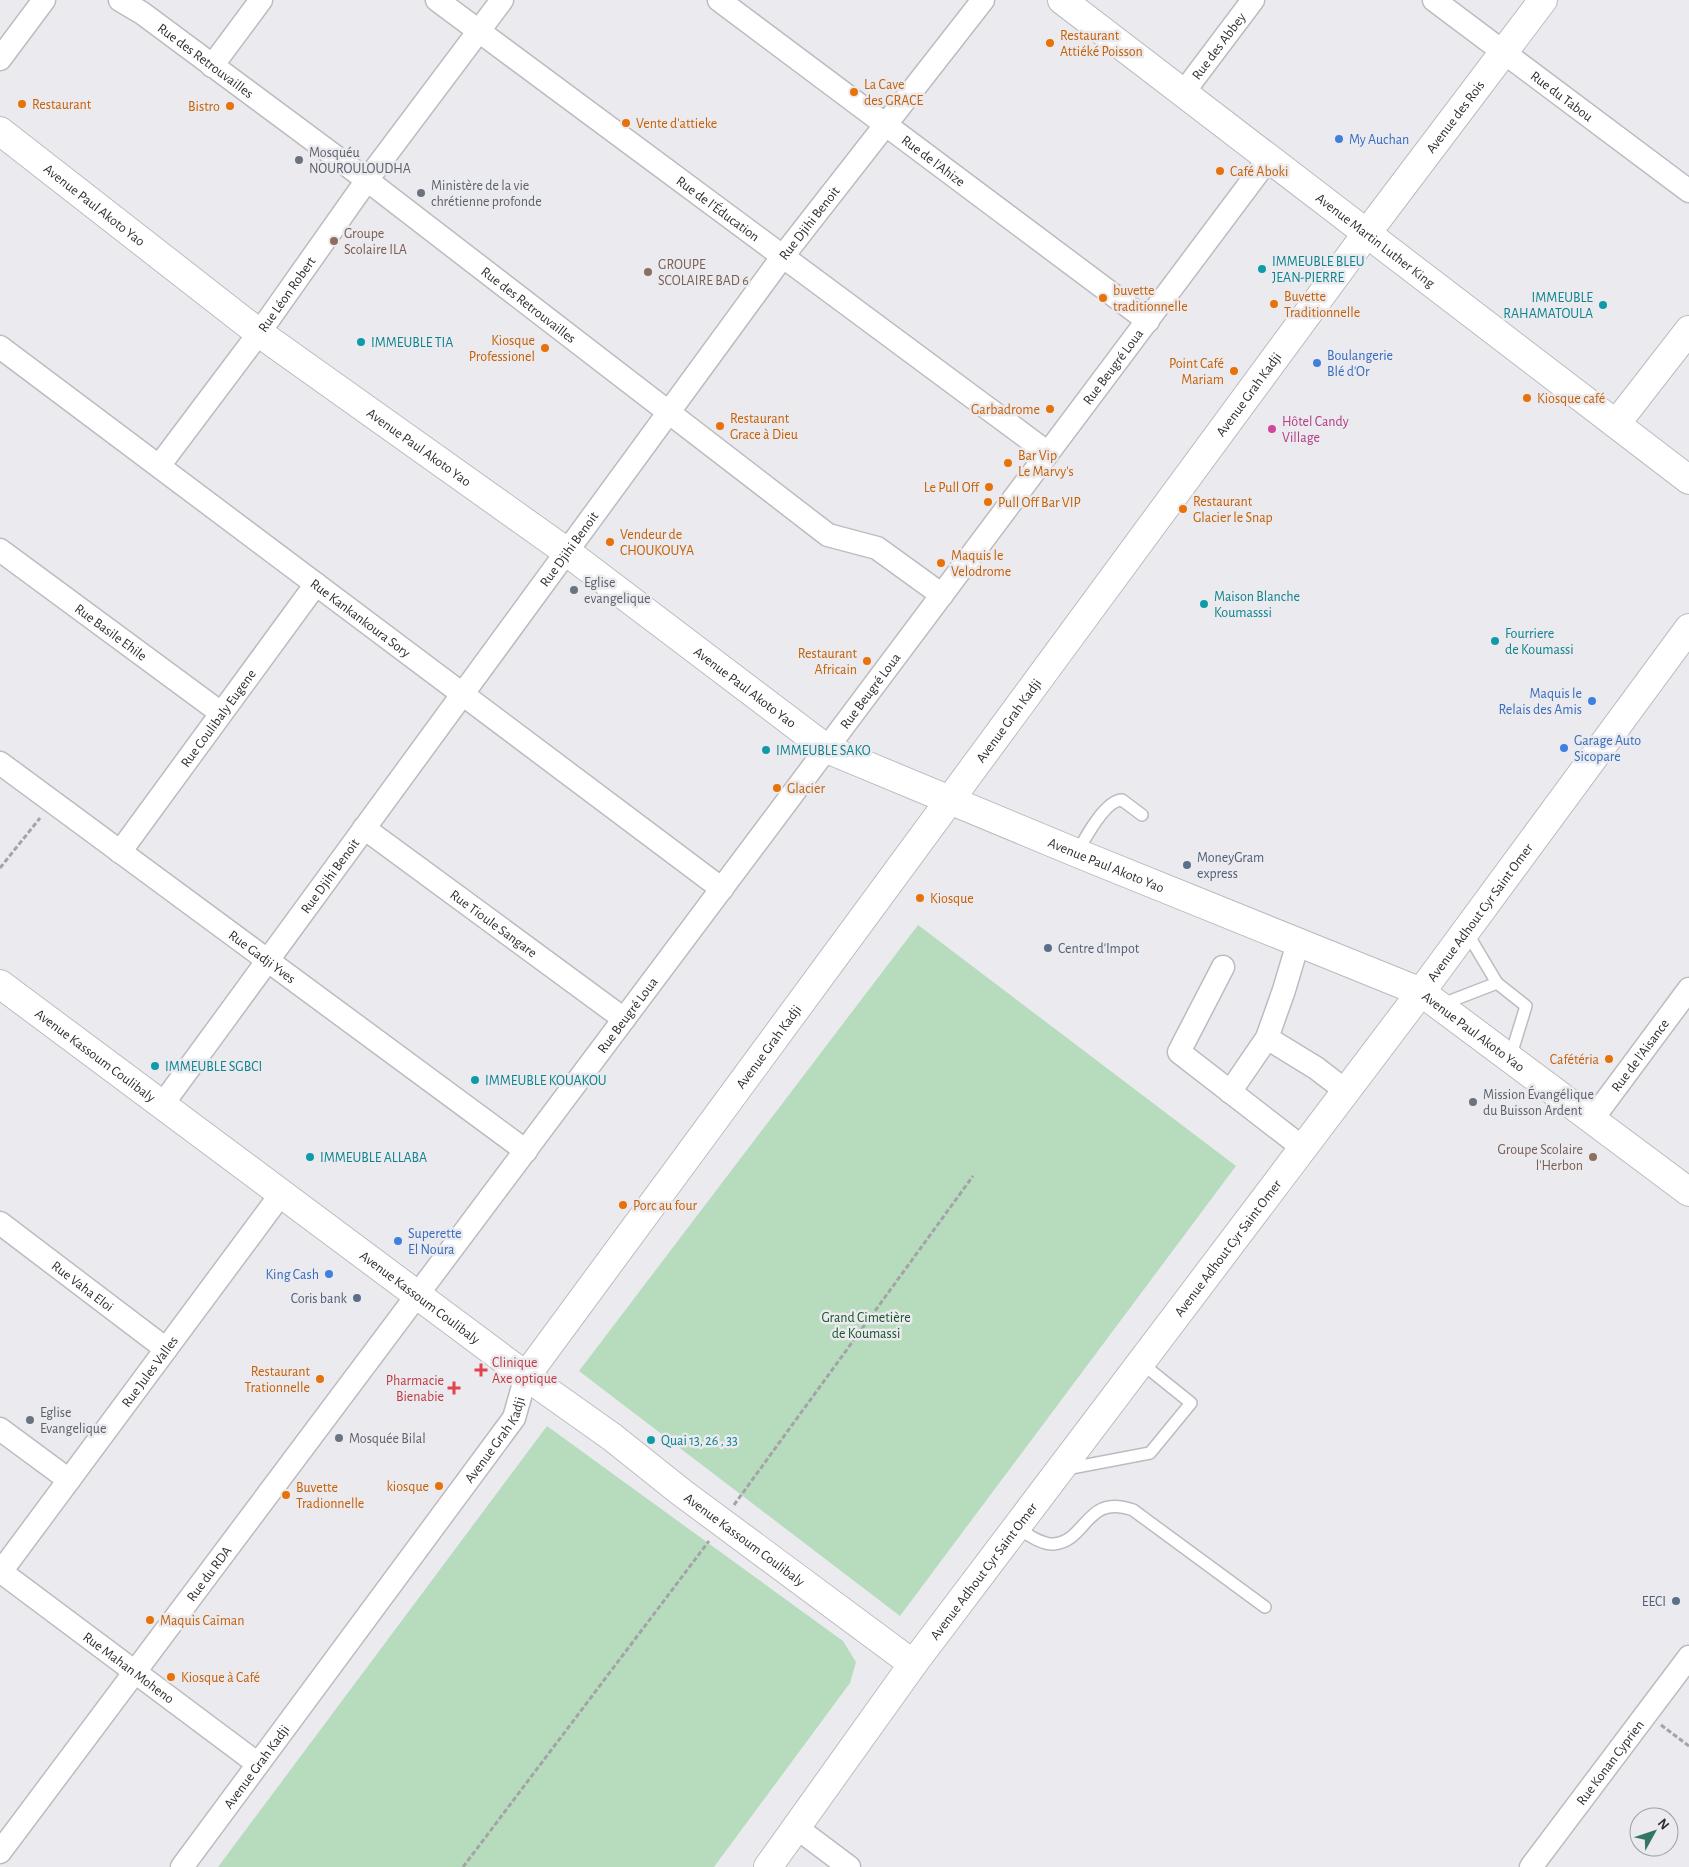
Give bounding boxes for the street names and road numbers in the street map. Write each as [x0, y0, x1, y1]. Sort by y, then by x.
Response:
street label: Rue des Abbey [1190, 10, 1249, 82]
street label: Rue des Retrouvailles [155, 21, 256, 101]
street label: Rue du Tabou [1528, 69, 1595, 124]
street label: Avenue des Rois [1424, 78, 1488, 156]
street label: Rue de l'Ahize [899, 133, 967, 190]
street label: Avenue Paul Akoto Yao [41, 162, 147, 249]
street label: Rue de l'Éducation [673, 174, 762, 245]
street label: Rue Djihi Benoit [777, 184, 843, 263]
street label: Avenue Martin Luther King [1313, 191, 1437, 291]
street label: Rue Léon Robert [256, 254, 319, 335]
street label: Rue des Retrouvailles [478, 265, 578, 346]
street label: Rue Beugré Loua [1081, 326, 1147, 408]
street label: Avenue Grah Kadji [1214, 350, 1285, 439]
street label: Avenue Paul Akoto Yao [364, 406, 473, 489]
street label: Rue Djihi Benoit [538, 509, 602, 589]
street label: Rue Kankankoura Sory [307, 577, 413, 661]
street label: Rue Basile Ehile [72, 602, 149, 664]
street label: Avenue Paul Akoto Yao [691, 645, 798, 731]
street label: Rue Beugré Loua [838, 650, 904, 732]
street label: Rue Coulibaly Eugene [179, 667, 259, 770]
street label: Avenue Grah Kadji [974, 676, 1045, 765]
street label: Rue Djihi Benoit [299, 836, 363, 916]
street label: Avenue Paul Akoto Yao [1046, 836, 1166, 896]
street label: Avenue Adhout Cyr Saint Omer [1425, 841, 1536, 984]
street label: Rue Tioule Sangare [447, 888, 539, 960]
street label: Rue Gadji Yves [226, 928, 298, 986]
street label: Rue Beugré Loua [595, 975, 661, 1056]
street label: Avenue Paul Akoto Yao [1419, 989, 1527, 1075]
street label: Avenue Grah Kadji [734, 1003, 805, 1092]
street label: Avenue Kassoum Coulibaly [32, 1007, 158, 1105]
street label: Rue de l'Aisance [1609, 1017, 1672, 1095]
street label: Avenue Adhout Cyr Saint Omer [1172, 1177, 1285, 1320]
street label: Avenue Kassoum Coulibaly [357, 1249, 482, 1347]
street label: Rue Vaha Eloi [49, 1259, 116, 1314]
street label: Rue Jules Valles [120, 1334, 181, 1410]
street label: Avenue Grah Kadji [463, 1396, 528, 1486]
street label: Avenue Kassoum Coulibaly [681, 1491, 807, 1589]
street label: Avenue Adhout Cyr Saint Omer [928, 1500, 1040, 1643]
street label: Rue du RDA [184, 1544, 234, 1604]
street label: Rue Mahan Moheno [80, 1630, 176, 1707]
street label: Rue Konan Cyprien [1574, 1718, 1647, 1808]
street label: Avenue Grah Kadji [222, 1723, 293, 1812]

